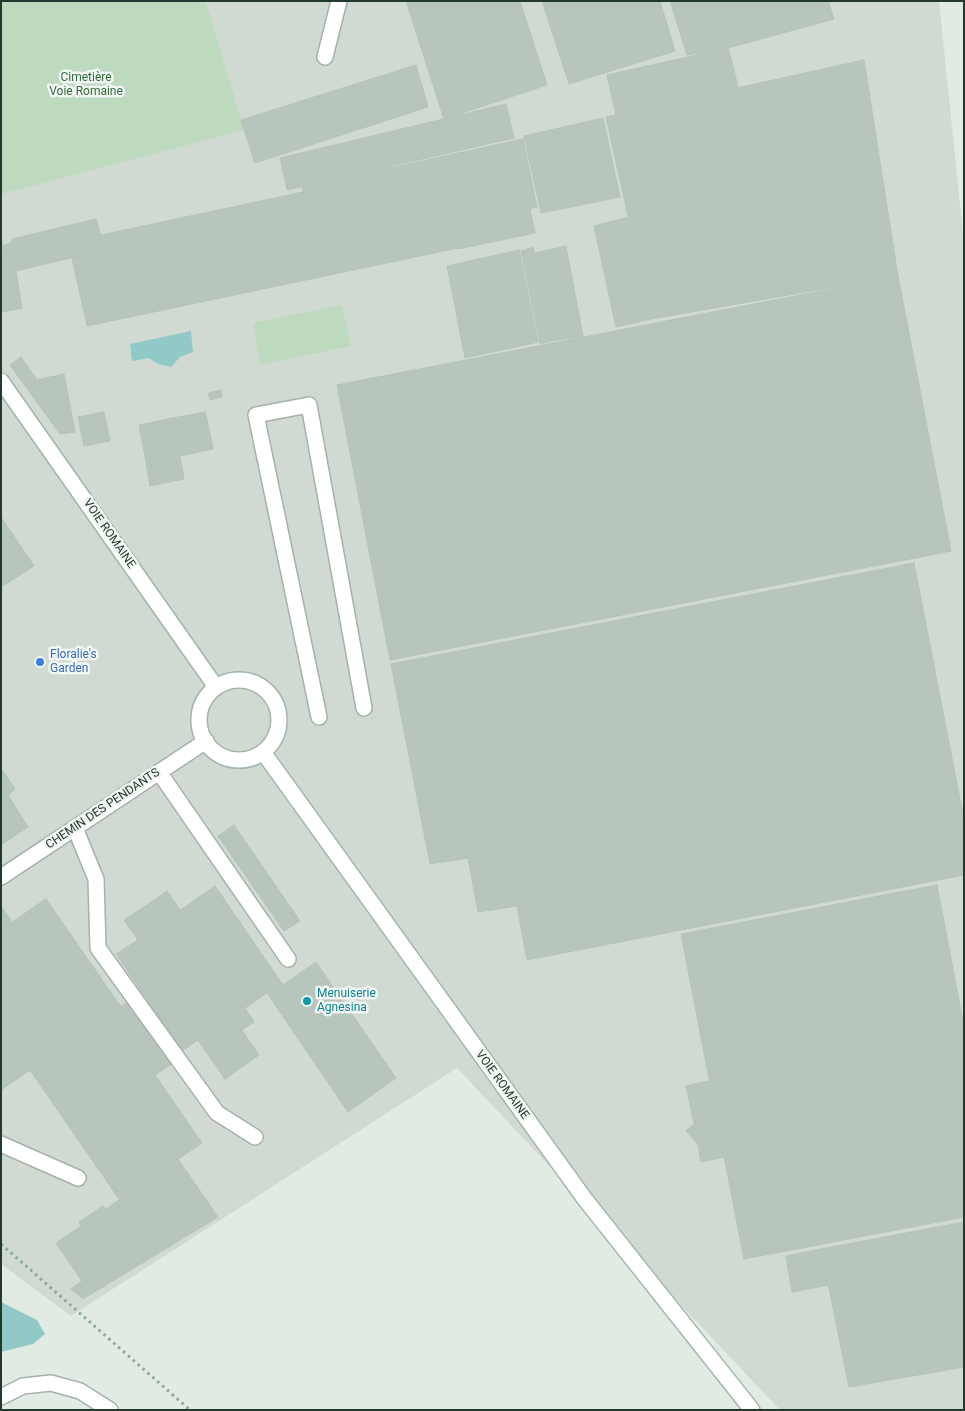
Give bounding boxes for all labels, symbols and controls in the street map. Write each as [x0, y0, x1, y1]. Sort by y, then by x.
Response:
park label: Cimetière Voie Romaine [49, 71, 123, 99]
street label: VOIE ROMAINE [80, 496, 138, 572]
place label: Floralie's Garden [50, 648, 97, 676]
marker: Floralie's Garden [34, 656, 46, 668]
street label: CHEMIN DES PENDANTS [43, 765, 163, 853]
place label: Menuiserie Agnesina [317, 987, 376, 1015]
marker: Menuiserie Agnesina [301, 995, 313, 1007]
street label: VOIE ROMAINE [472, 1048, 532, 1122]

